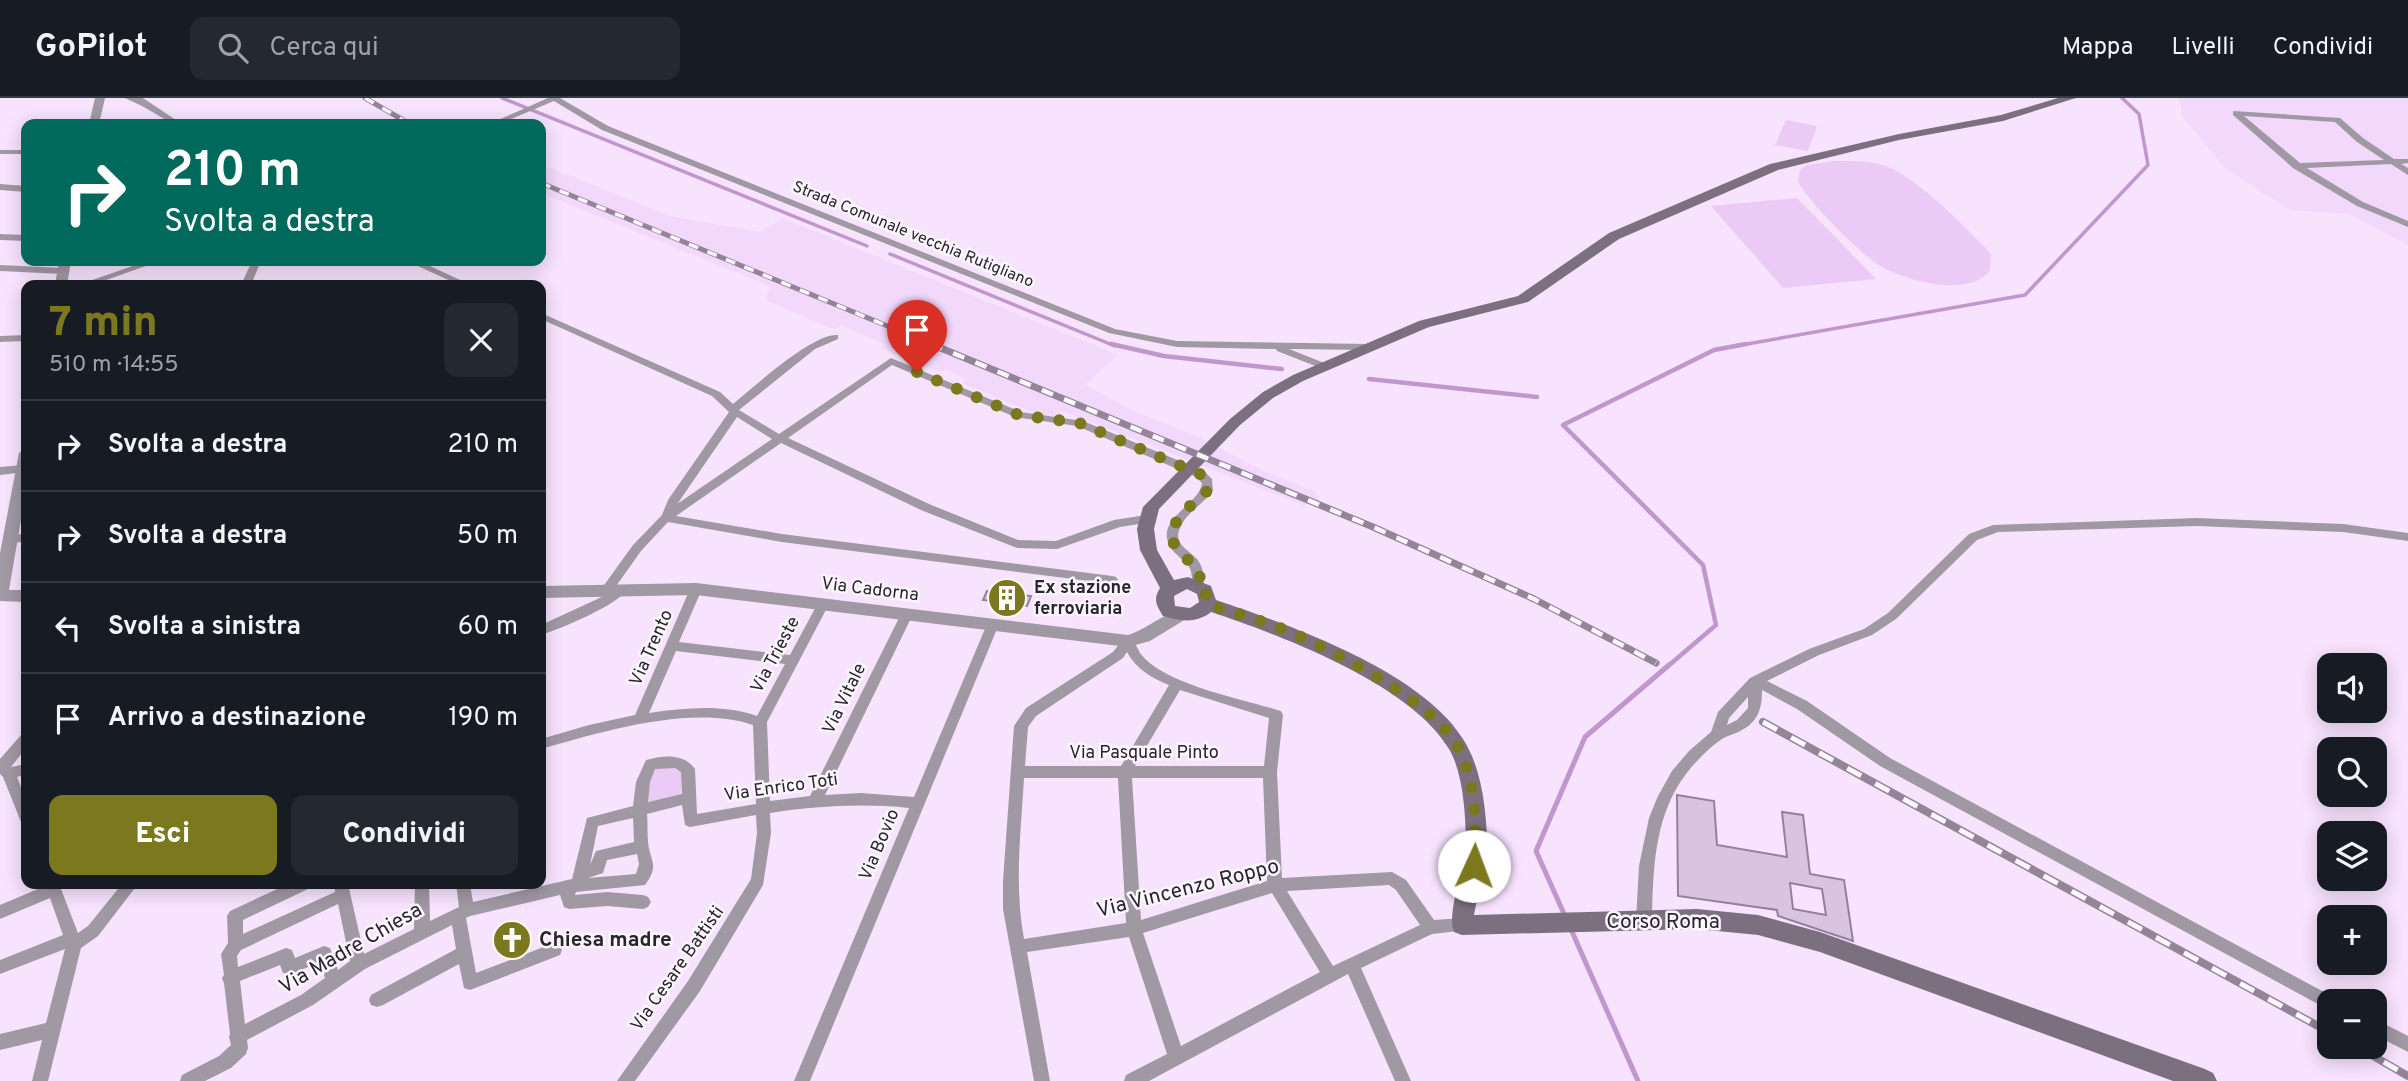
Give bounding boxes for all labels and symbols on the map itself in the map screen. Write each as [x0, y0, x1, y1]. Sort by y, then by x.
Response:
street label: Strada Comunale vecchia Rutigliano [790, 177, 1037, 293]
pin [887, 300, 947, 372]
street label: Via Cadorna [820, 573, 920, 607]
building icon: Ex stazione ferroviaria [986, 577, 1028, 619]
place label: Ex stazione ferroviaria [1034, 577, 1131, 621]
street label: Via Trento [625, 606, 679, 690]
street label: Via Trieste [746, 613, 806, 697]
street label: Via Vitale [818, 660, 872, 738]
street label: Via Pasquale Pinto [1069, 742, 1219, 765]
street label: Via Enrico Toti [722, 769, 840, 807]
street label: Via Bovio [855, 806, 905, 884]
position arrow [1437, 829, 1511, 903]
street label: Via Vincenzo Roppo [1094, 853, 1282, 925]
street label: Via Madre Chiesa [275, 897, 427, 1001]
street label: Via Cesare Battisti [626, 902, 730, 1036]
street label: Corso Roma [1606, 909, 1720, 936]
church icon: Chiesa madre [491, 919, 533, 961]
place label: Chiesa madre [539, 927, 672, 954]

